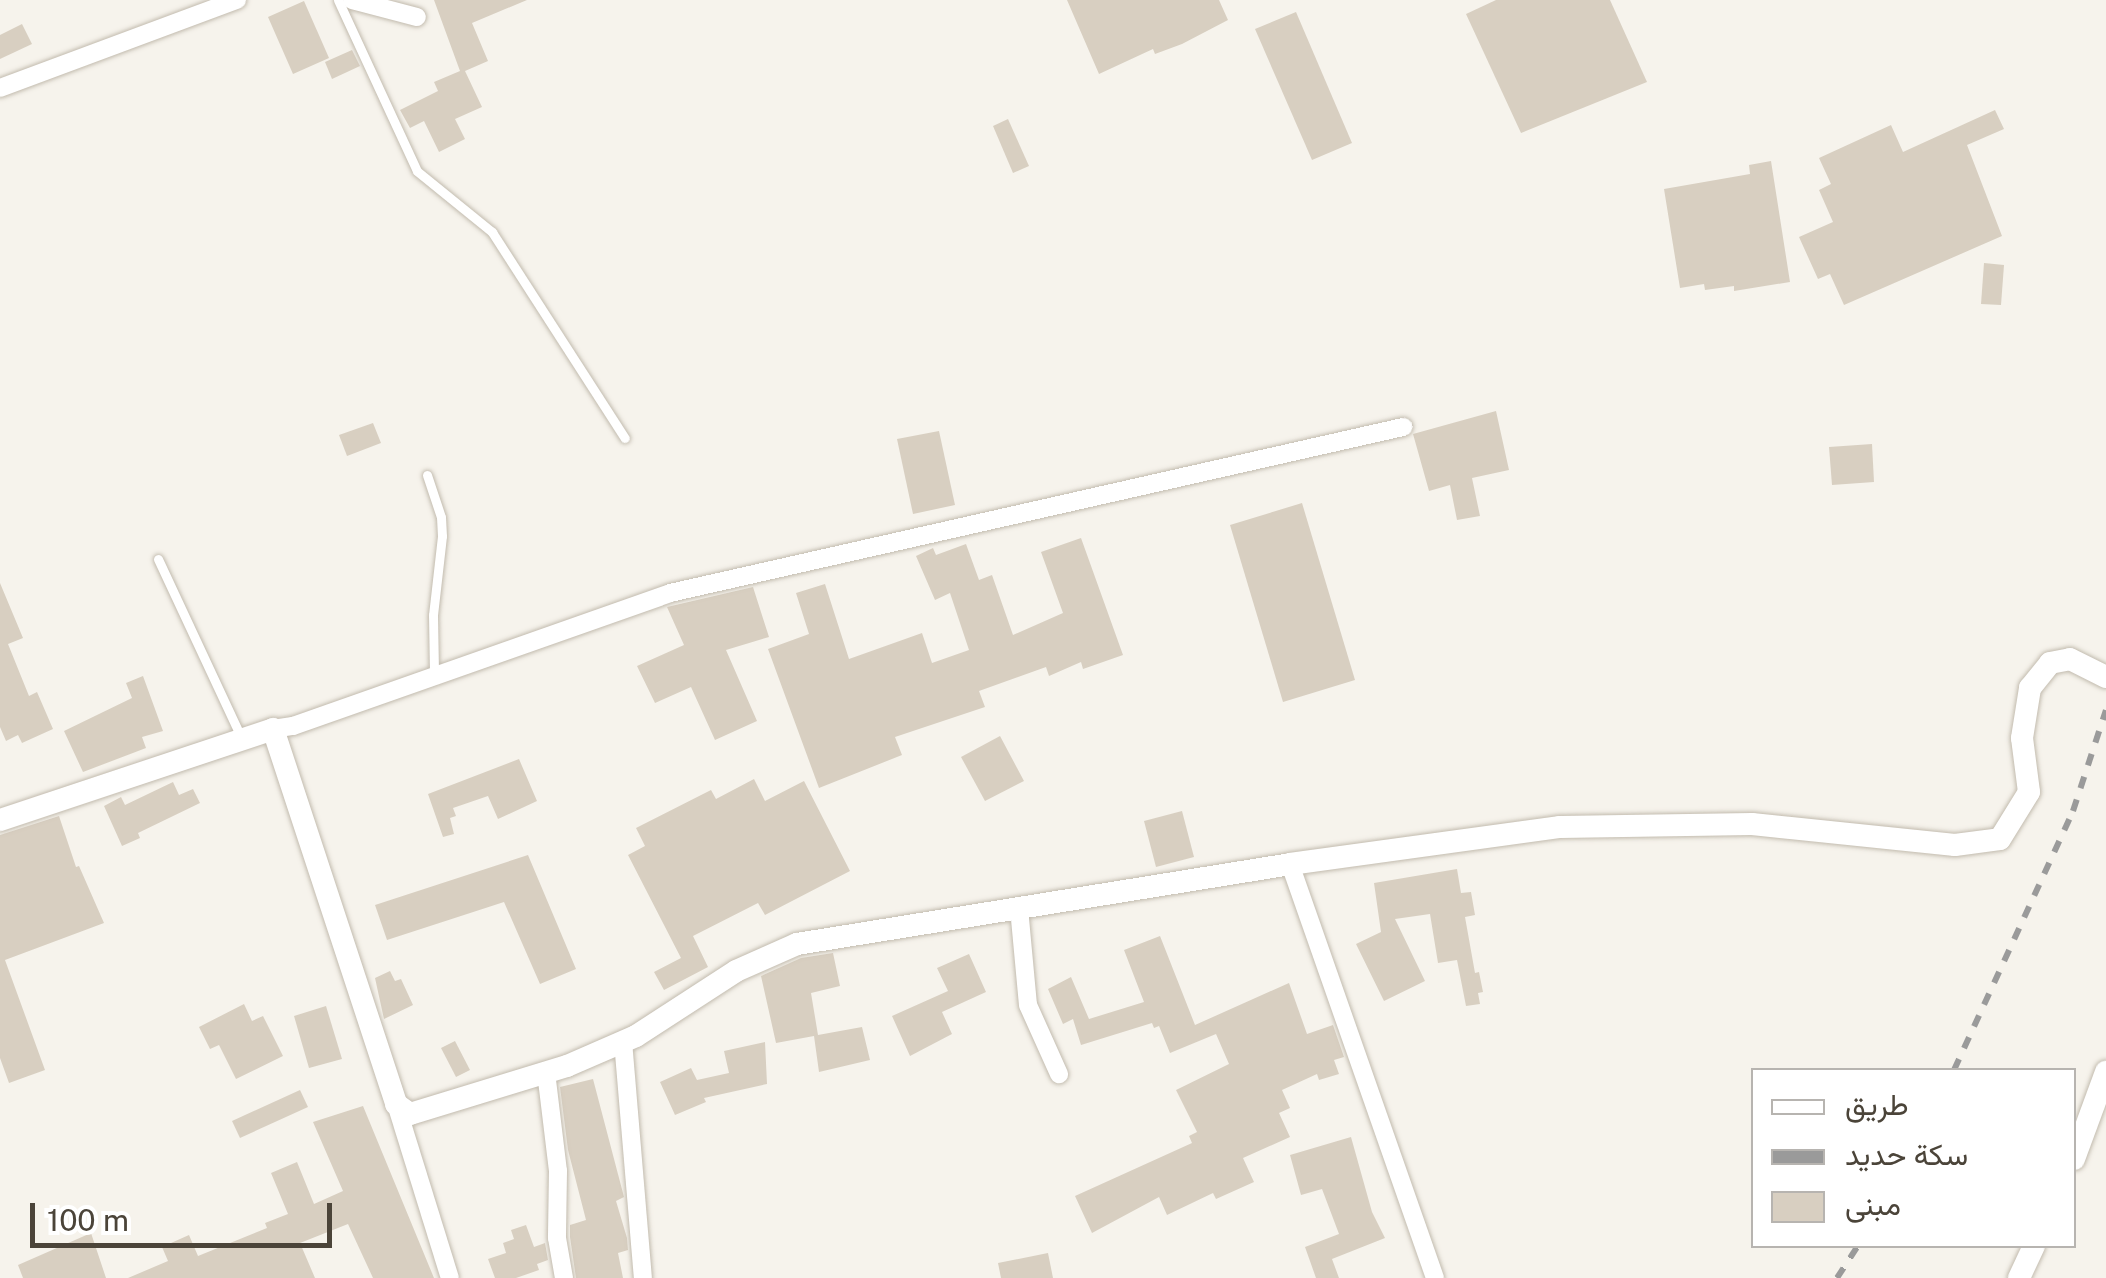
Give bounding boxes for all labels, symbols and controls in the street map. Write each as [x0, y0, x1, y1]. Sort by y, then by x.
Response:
legend [1751, 1068, 2076, 1248]
text: طريق [1845, 1086, 1909, 1122]
text: سكة حديد [1845, 1136, 1968, 1172]
scale bar [35, 1183, 338, 1245]
text: مبنى [1845, 1186, 1901, 1222]
text: 100 m [47, 1202, 129, 1238]

